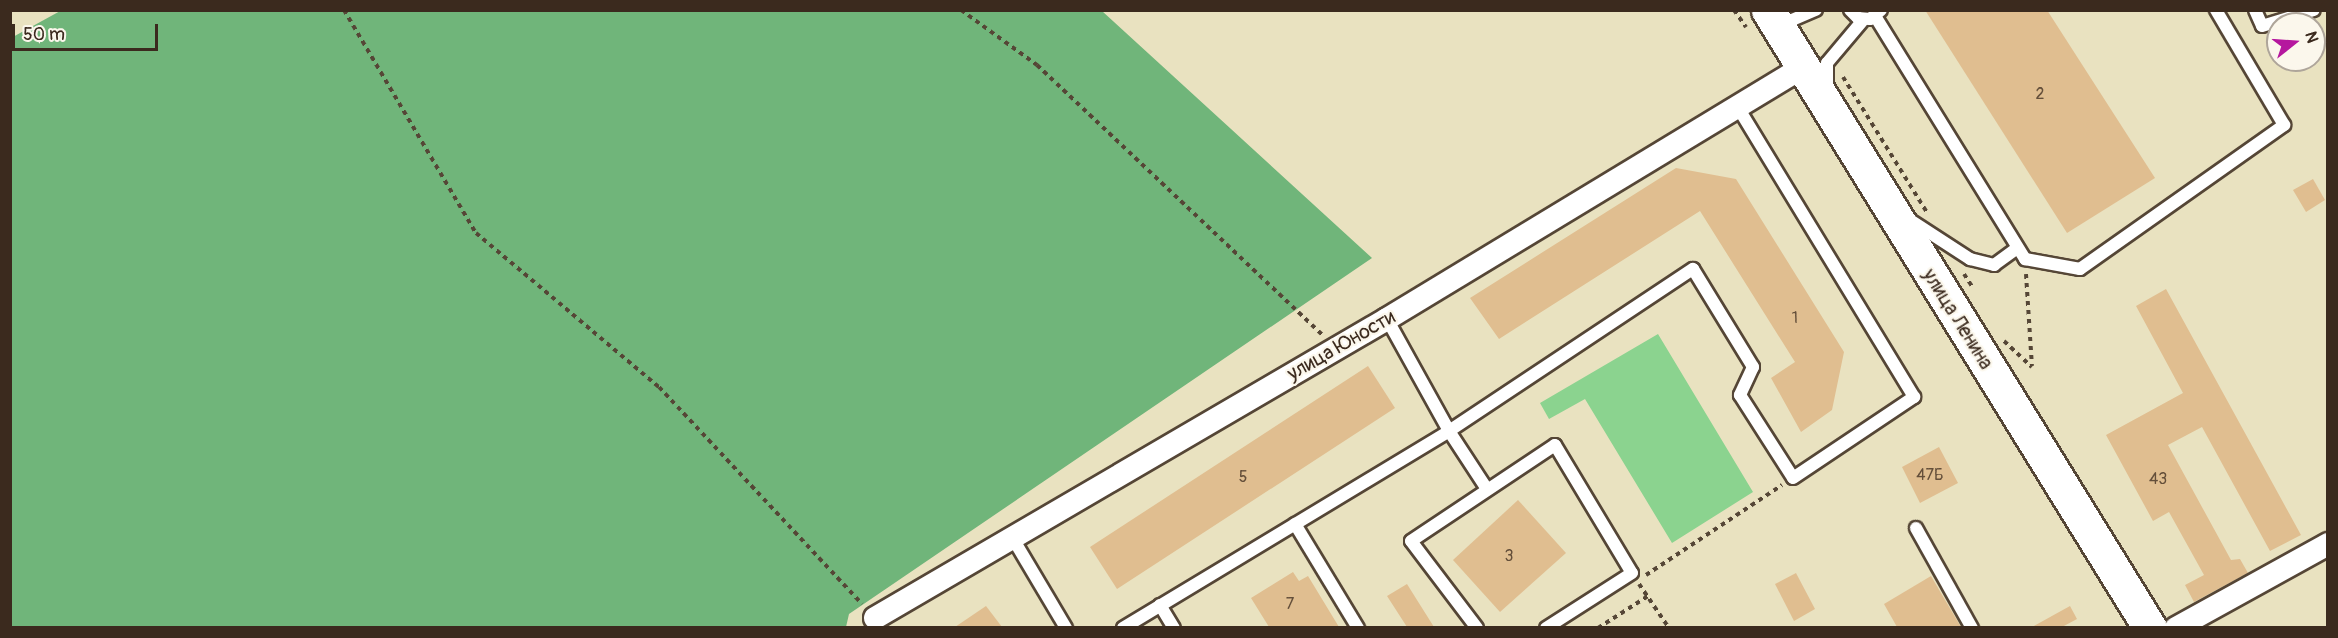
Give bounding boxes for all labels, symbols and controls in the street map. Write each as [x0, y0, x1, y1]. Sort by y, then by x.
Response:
scale bar [15, 12, 160, 50]
north arrow [2266, 12, 2326, 72]
text: 50 m [23, 23, 65, 46]
text: N [2300, 29, 2322, 45]
house number: 2 [2036, 84, 2044, 104]
street label: улица Ленина [1918, 264, 1998, 374]
street label: улица Юности [1283, 304, 1399, 386]
house number: 1 [1792, 308, 1798, 328]
house number: 47Б [1916, 465, 1944, 485]
house number: 5 [1239, 467, 1247, 487]
house number: 43 [2149, 469, 2167, 489]
house number: 3 [1505, 546, 1513, 566]
house number: 7 [1286, 594, 1294, 614]

